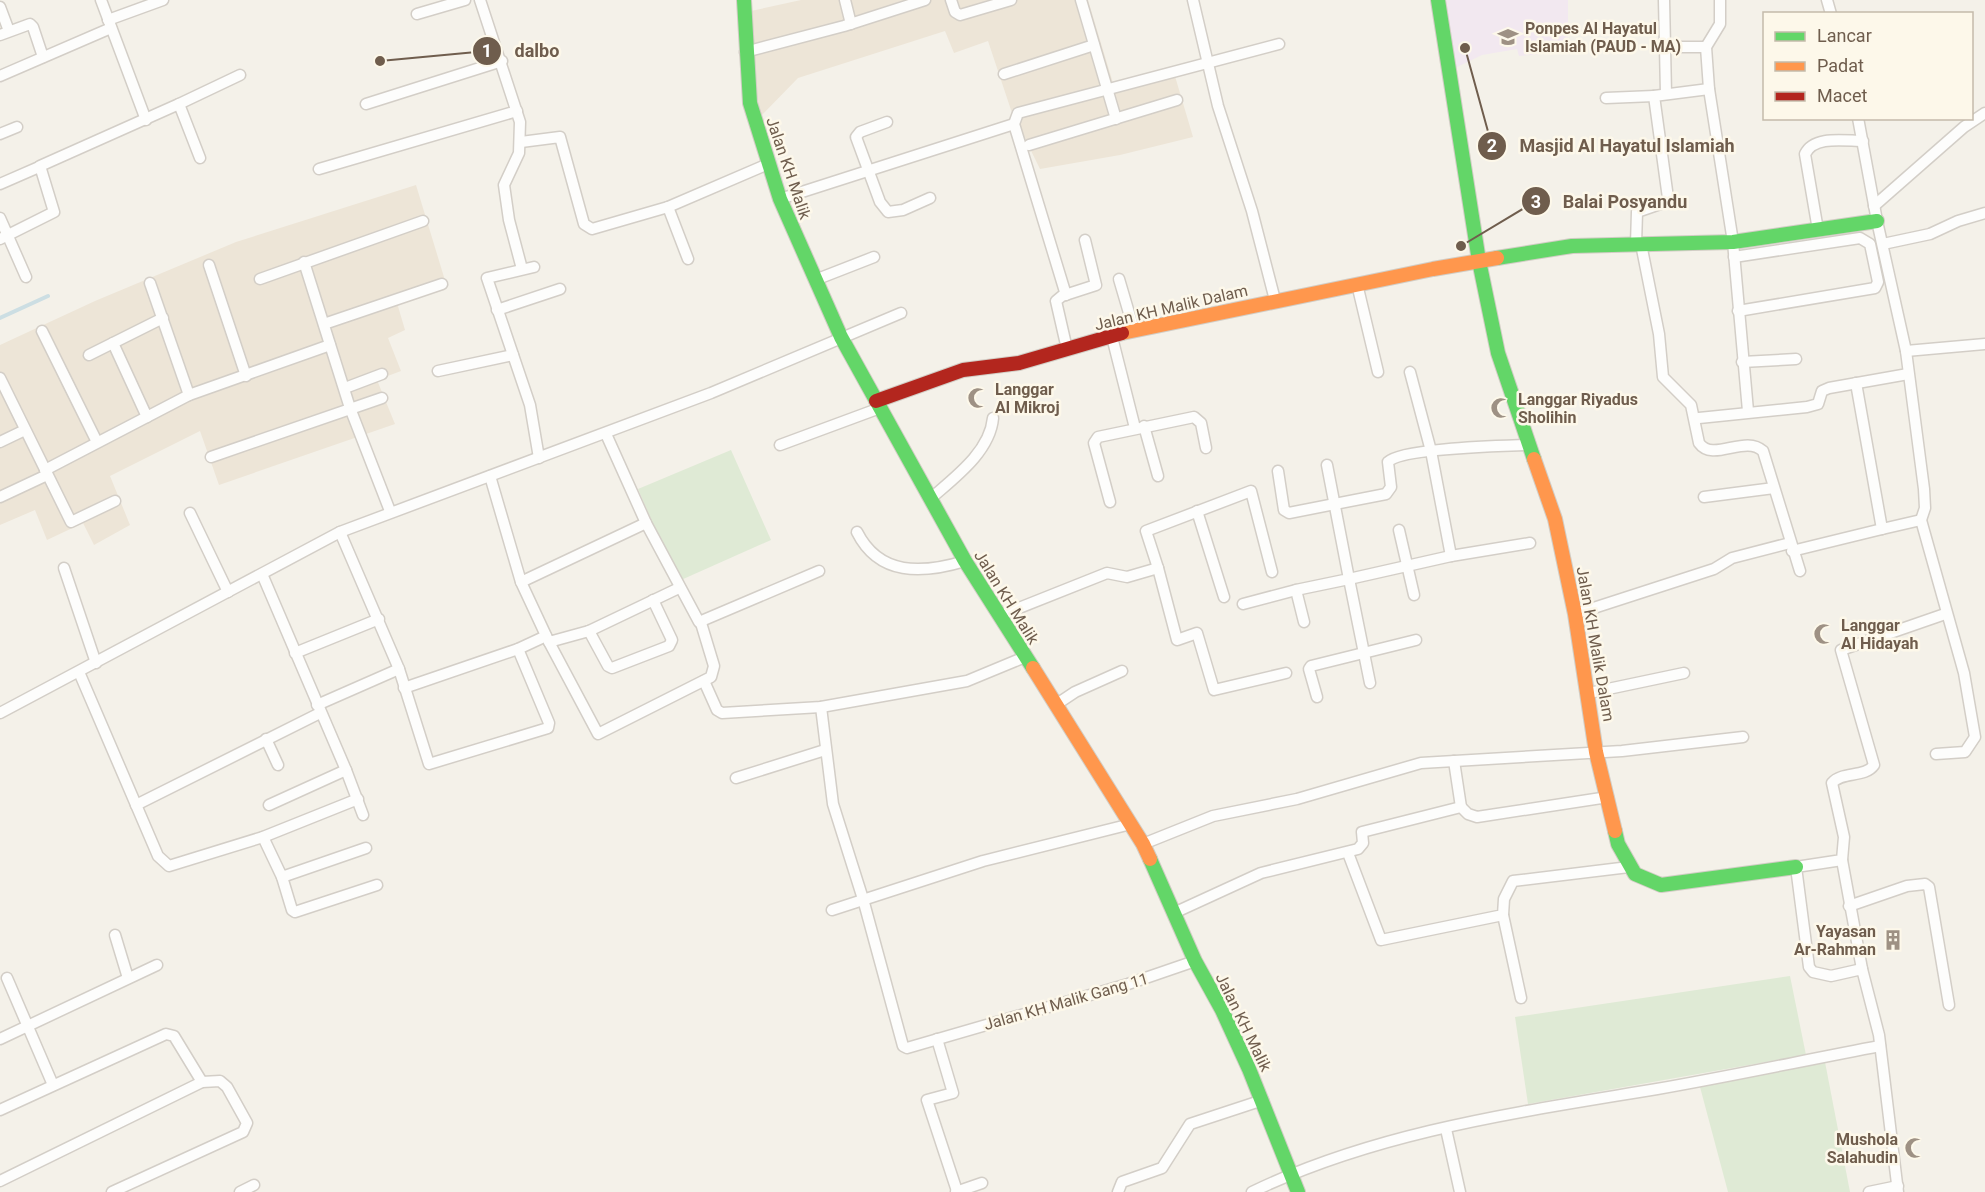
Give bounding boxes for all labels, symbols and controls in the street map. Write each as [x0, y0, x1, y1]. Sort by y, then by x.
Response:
legend [1763, 12, 1973, 120]
place label: Ponpes Al Hayatul Islamiah (PAUD - MA) [1525, 19, 1681, 56]
school or university icon: Ponpes Al Hayatul Islamiah (PAUD - MA) [1496, 25, 1520, 49]
text: Lancar [1817, 25, 1872, 46]
callout: dalbo [472, 33, 571, 69]
text: 1 [482, 40, 492, 61]
text: dalbo [515, 40, 559, 61]
text: Padat [1817, 55, 1864, 76]
text: Macet [1817, 85, 1867, 106]
street label: Jalan KH Malik [762, 115, 815, 223]
callout: Masjid Al Hayatul Islamiah [1477, 128, 1747, 164]
text: 2 [1487, 135, 1497, 156]
text: Masjid Al Hayatul Islamiah [1519, 135, 1735, 156]
callout: Balai Posyandu [1521, 183, 1699, 219]
text: 3 [1531, 191, 1541, 212]
text: Balai Posyandu [1563, 191, 1687, 212]
street label: Jalan KH Malik Dalam [1093, 281, 1250, 334]
place label: Langgar Al Mikroj [995, 380, 1060, 417]
mosque icon: Langgar Al Mikroj [966, 386, 990, 410]
place label: Langgar Riyadus Sholihin [1518, 390, 1638, 427]
mosque icon: Langgar Riyadus Sholihin [1489, 396, 1513, 420]
street label: Jalan KH Malik [970, 547, 1043, 648]
street label: Jalan KH Malik Dalam [1573, 565, 1618, 723]
place label: Langgar Al Hidayah [1841, 616, 1918, 653]
mosque icon: Langgar Al Hidayah [1812, 622, 1836, 646]
place label: Yayasan Ar-Rahman [1794, 922, 1876, 959]
building icon: Yayasan Ar-Rahman [1881, 928, 1905, 952]
street label: Jalan KH Malik Gang 11 [982, 969, 1151, 1034]
street label: Jalan KH Malik [1212, 970, 1276, 1075]
place label: Mushola Salahudin [1827, 1130, 1898, 1167]
mosque icon: Mushola Salahudin [1903, 1136, 1927, 1160]

